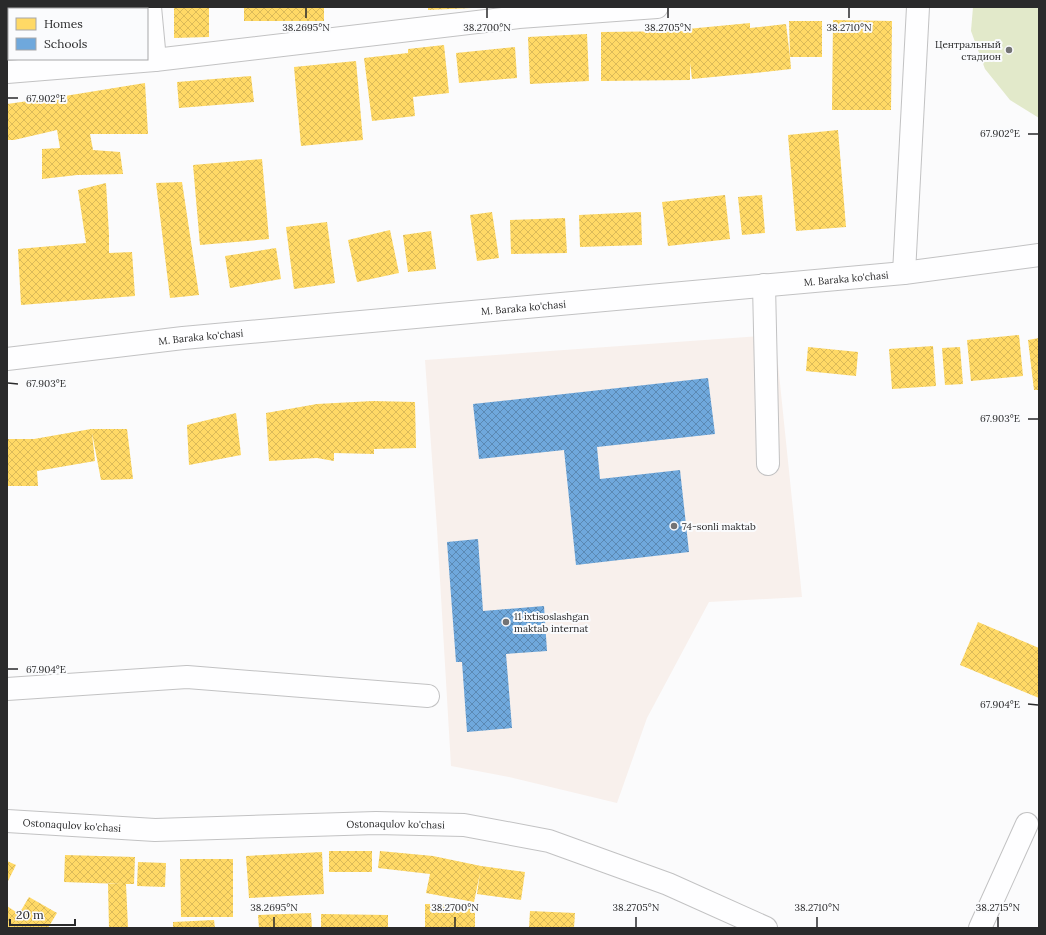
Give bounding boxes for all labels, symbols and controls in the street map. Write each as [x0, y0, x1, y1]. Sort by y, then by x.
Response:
legend [8, 8, 148, 60]
text: Homes [44, 16, 83, 31]
text: 38.2695°N [282, 21, 330, 34]
text: 38.2700°N [463, 21, 511, 34]
text: 38.2705°N [645, 21, 692, 34]
text: 38.2710°N [826, 21, 872, 34]
text: Schools [44, 36, 88, 51]
place label: Центральный стадион [935, 38, 1001, 63]
marker: Центральный стадион [1004, 45, 1014, 55]
text: 67.902°E [26, 92, 66, 105]
text: 67.902°E [980, 127, 1020, 140]
street label: M. Baraka ko'chasi [803, 268, 889, 289]
street label: M. Baraka ko'chasi [480, 297, 567, 318]
street label: M. Baraka ko'chasi [158, 327, 244, 348]
text: 67.903°E [26, 377, 66, 390]
text: 67.903°E [980, 412, 1020, 425]
place label: 74-sonli maktab [682, 520, 756, 533]
marker: 74-sonli maktab [669, 521, 679, 531]
place label: 11 ixtisoslashgan maktab internat [514, 610, 589, 635]
marker: 11 ixtisoslashgan maktab internat [501, 617, 511, 627]
text: 67.904°E [26, 663, 66, 676]
text: 67.904°E [980, 698, 1020, 711]
street label: Ostonaqulov ko'chasi [22, 816, 122, 835]
street label: Ostonaqulov ko'chasi [346, 817, 445, 832]
scale bar [10, 901, 75, 927]
text: 38.2695°N [250, 901, 298, 914]
text: 38.2700°N [431, 901, 479, 914]
text: 38.2705°N [613, 901, 660, 914]
text: 38.2710°N [794, 901, 840, 914]
text: 38.2715°N [976, 901, 1021, 914]
text: 20 m [16, 907, 44, 922]

